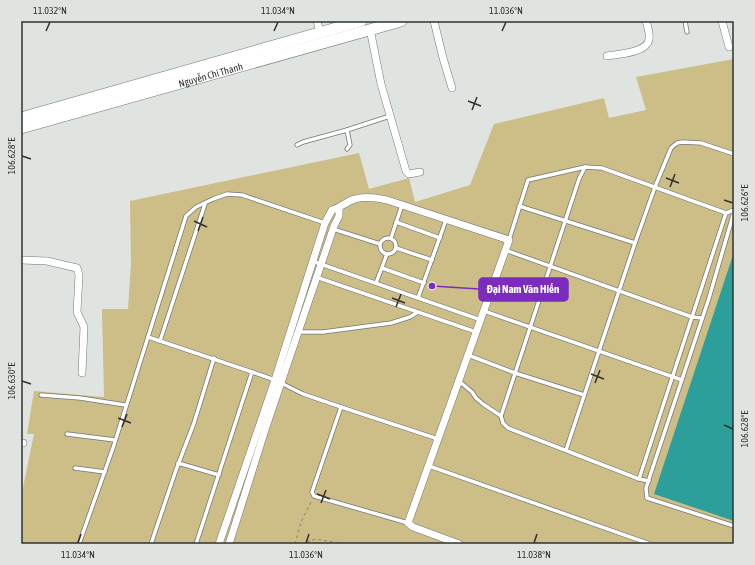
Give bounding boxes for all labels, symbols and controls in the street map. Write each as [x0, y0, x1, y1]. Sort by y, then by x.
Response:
text: 11.032°N [33, 5, 67, 16]
text: 11.034°N [261, 5, 295, 16]
text: 11.036°N [489, 5, 523, 16]
street label: Nguyễn Chí Thanh [177, 61, 244, 89]
text: 106.628°E [6, 137, 17, 175]
text: 106.626°E [739, 184, 750, 222]
callout: Đại Nam Văn Hiến [479, 278, 568, 301]
text: Đại Nam Văn Hiến [487, 283, 559, 295]
text: 106.630°E [6, 362, 17, 400]
text: 106.628°E [739, 410, 750, 448]
text: 11.034°N [61, 549, 95, 560]
text: 11.036°N [289, 549, 323, 560]
text: 11.038°N [517, 549, 551, 560]

